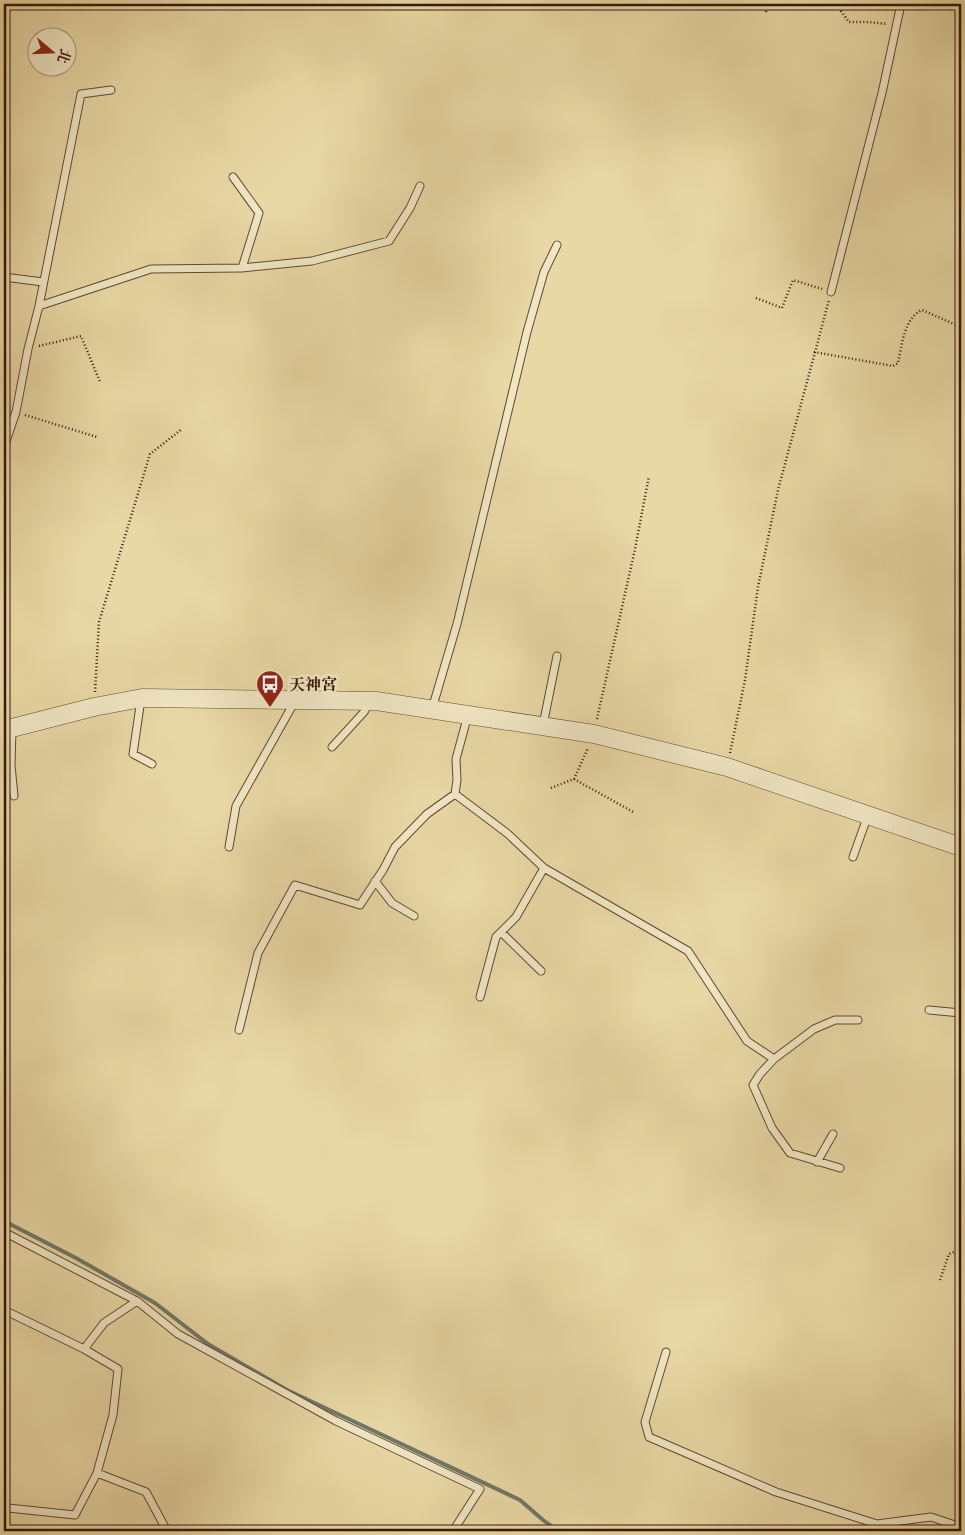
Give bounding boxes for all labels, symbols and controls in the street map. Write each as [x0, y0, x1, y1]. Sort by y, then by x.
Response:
north arrow [28, 28, 78, 78]
text: 北 [54, 47, 75, 66]
bus stop icon: 天神宮 [255, 669, 285, 708]
place label: 天神宮 [289, 674, 337, 695]

